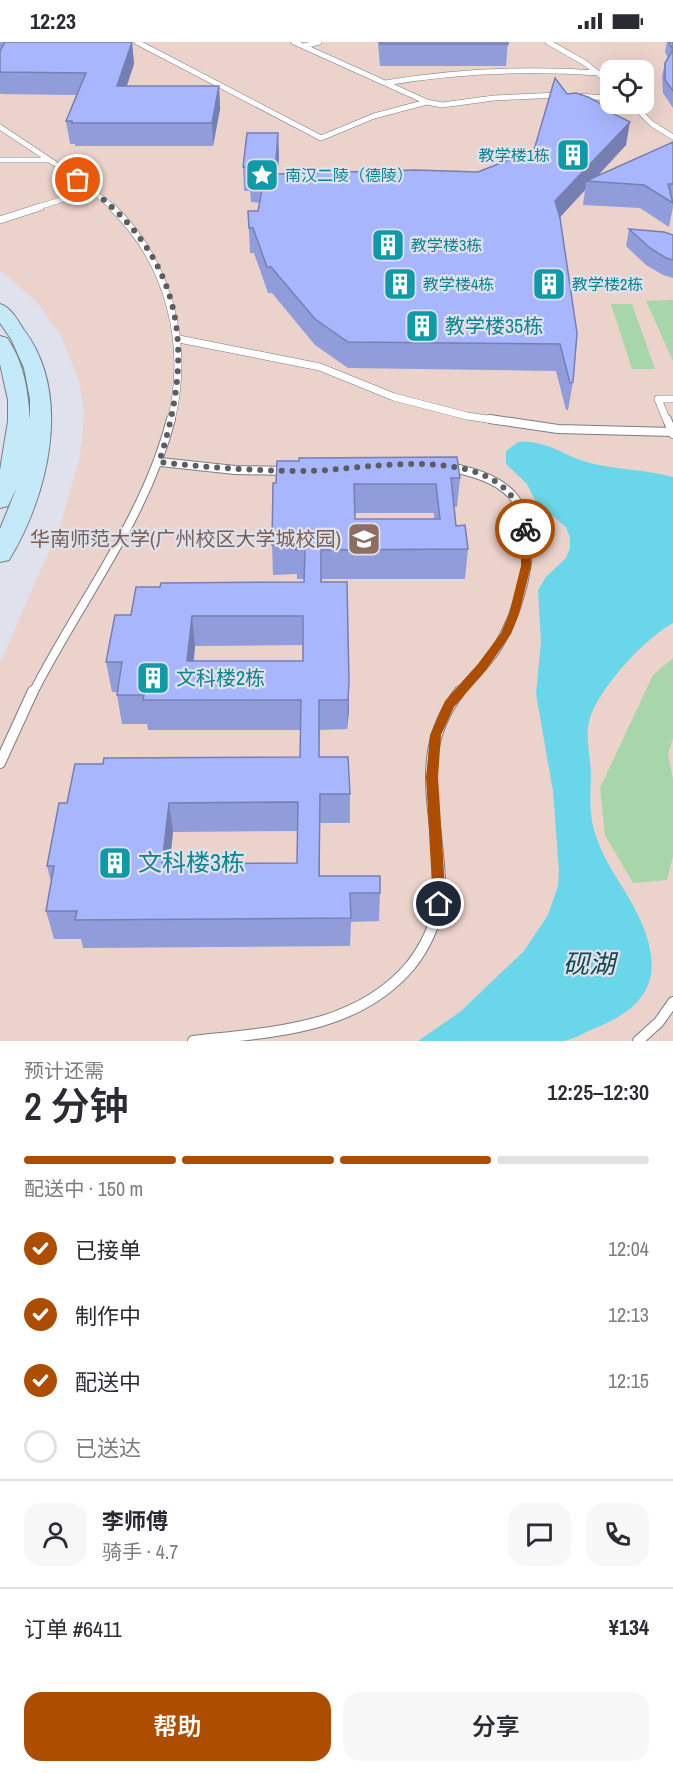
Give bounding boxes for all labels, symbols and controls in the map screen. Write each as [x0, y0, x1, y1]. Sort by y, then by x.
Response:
text: 12:23 [30, 6, 76, 36]
map controls [600, 60, 654, 114]
button: locate [600, 60, 654, 114]
building icon: 教学楼1栋 [555, 137, 591, 173]
place label: 教学楼1栋 [479, 144, 550, 166]
pin [52, 154, 103, 205]
place icon: 南汉二陵（德陵） [244, 157, 280, 193]
icon: bag [61, 163, 94, 196]
place label: 南汉二陵（德陵） [285, 164, 413, 186]
building icon: 教学楼3栋 [370, 227, 406, 263]
place label: 教学楼3栋 [411, 234, 482, 256]
building icon: 教学楼4栋 [382, 266, 418, 302]
building icon: 教学楼2栋 [531, 266, 567, 302]
place label: 教学楼4栋 [423, 273, 494, 295]
place label: 教学楼2栋 [572, 273, 643, 295]
building icon: 教学楼35栋 [404, 308, 440, 344]
place label: 教学楼35栋 [445, 312, 543, 339]
courier [495, 499, 555, 559]
icon: bike [509, 513, 542, 546]
school or university icon: 华南师范大学(广州校区大学城校园) [346, 521, 382, 557]
place label: 华南师范大学(广州校区大学城校园) [30, 525, 341, 552]
building icon: 文科楼2栋 [135, 660, 171, 696]
place label: 文科楼2栋 [176, 664, 265, 691]
building icon: 文科楼3栋 [97, 845, 133, 881]
place label: 文科楼3栋 [138, 846, 245, 878]
pin [413, 878, 464, 929]
icon: home [422, 887, 455, 920]
water label: 砚湖 [563, 946, 619, 981]
text: 预计还需 [24, 1057, 104, 1084]
text: 12:25–12:30 [547, 1077, 649, 1107]
text: 2 分钟 [24, 1080, 129, 1132]
text: 配送中 · 150 m [24, 1175, 143, 1202]
icon: check [24, 1232, 57, 1265]
text: 已接单 [75, 1235, 141, 1265]
text: 12:04 [608, 1235, 649, 1262]
icon: check [24, 1298, 57, 1331]
text: 制作中 [75, 1301, 141, 1331]
text: 12:13 [608, 1301, 649, 1328]
icon: check [24, 1364, 57, 1397]
text: 配送中 [75, 1367, 141, 1397]
text: 12:15 [608, 1367, 649, 1394]
text: 已送达 [75, 1433, 141, 1463]
button: person [24, 1503, 87, 1566]
button: chat [508, 1503, 571, 1566]
button: phone [586, 1503, 649, 1566]
text: 李师傅 [102, 1506, 168, 1536]
text: 骑手 · 4.7 [102, 1538, 178, 1565]
text: ¥134 [609, 1612, 649, 1642]
text: 订单 #6411 [24, 1614, 122, 1644]
button: 帮助 [24, 1692, 331, 1761]
button: 分享 [343, 1692, 649, 1761]

